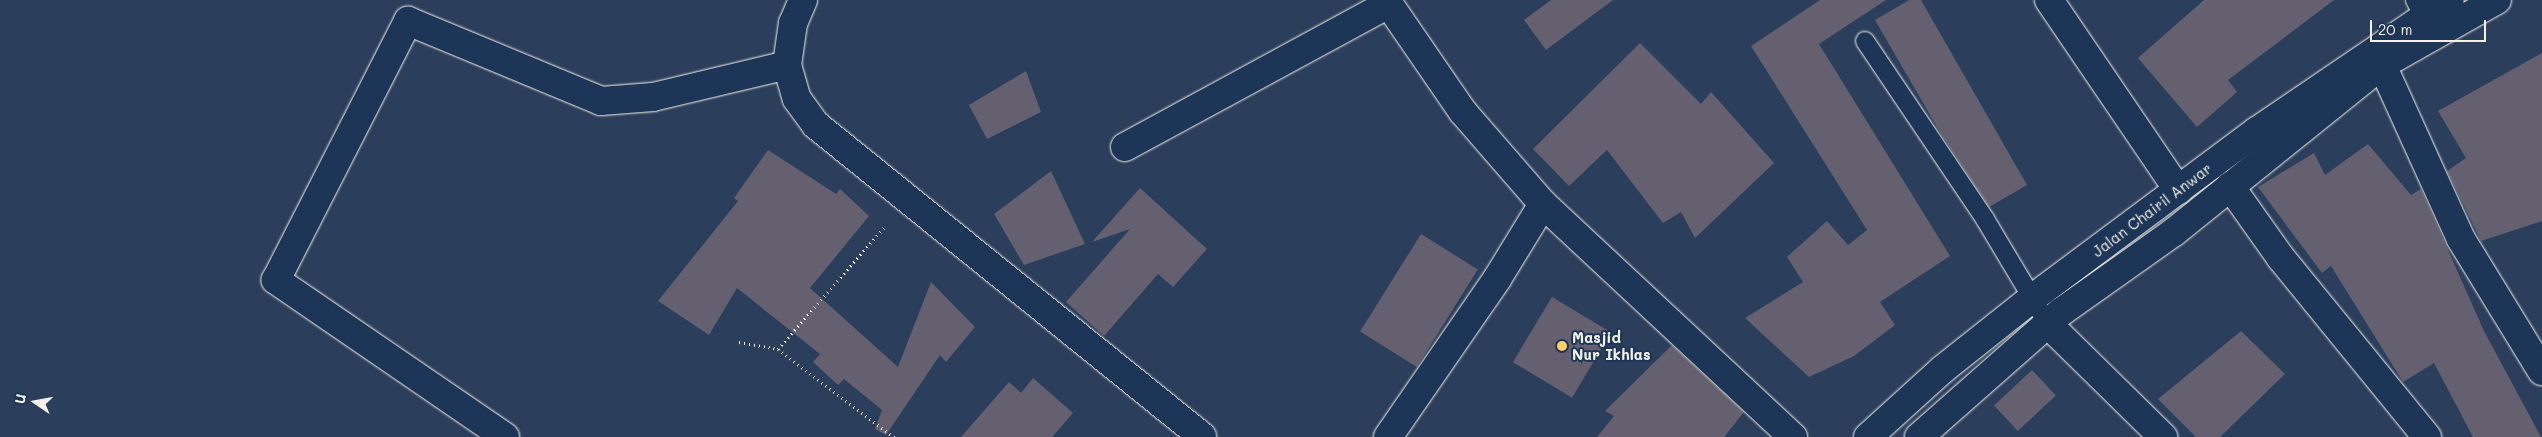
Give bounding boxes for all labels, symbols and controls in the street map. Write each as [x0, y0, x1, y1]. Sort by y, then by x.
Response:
scale bar [2372, 10, 2488, 42]
text: 20 m [2378, 19, 2412, 39]
street label: Jalan Chairil Anwar [2089, 159, 2215, 261]
place label: Masjid Nur Ikhlas [1572, 328, 1650, 363]
marker: Masjid Nur Ikhlas [1556, 340, 1568, 352]
north arrow [10, 377, 60, 427]
text: U [10, 392, 30, 406]

